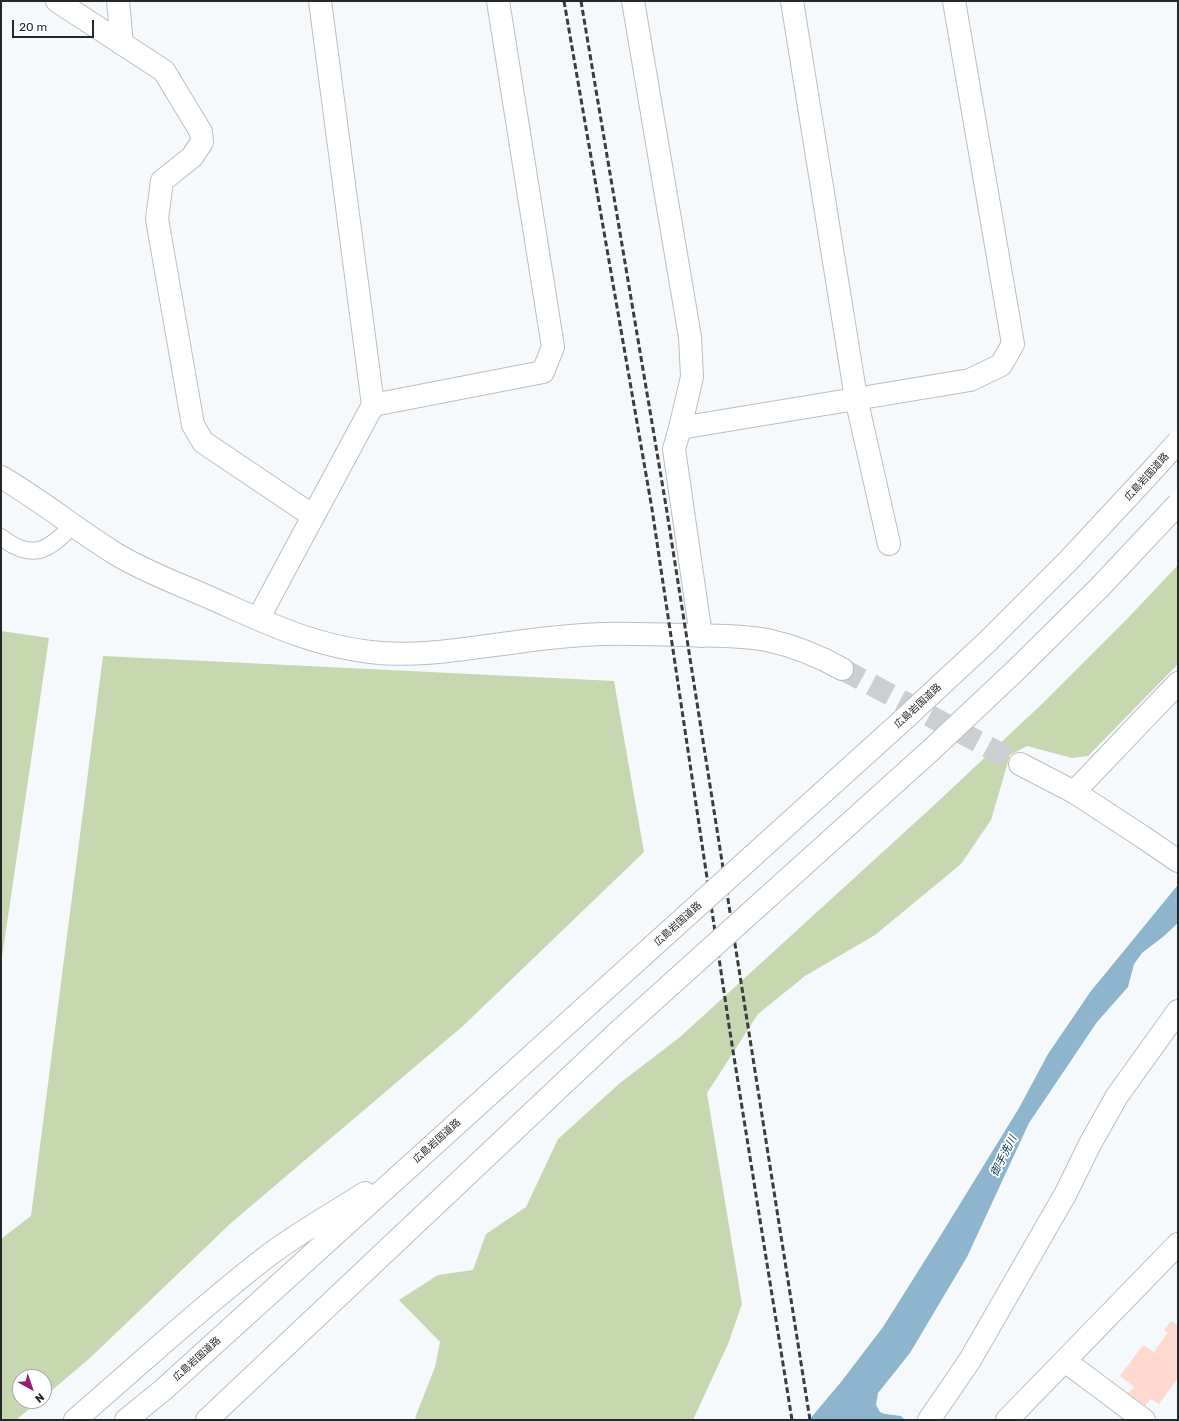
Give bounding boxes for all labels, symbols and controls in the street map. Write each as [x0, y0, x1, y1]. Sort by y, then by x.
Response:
scale bar [14, 12, 96, 38]
text: 20 m [19, 20, 47, 34]
street label: 広島岩国道路 [1122, 451, 1172, 503]
street label: 広島岩国道路 [892, 681, 944, 731]
street label: 広島岩国道路 [652, 899, 704, 949]
street label: 広島岩国道路 [411, 1116, 463, 1166]
water label: 御手洗川 [988, 1133, 1020, 1179]
street label: 広島岩国道路 [171, 1334, 223, 1384]
north arrow [12, 1369, 52, 1409]
text: N [32, 1390, 47, 1405]

